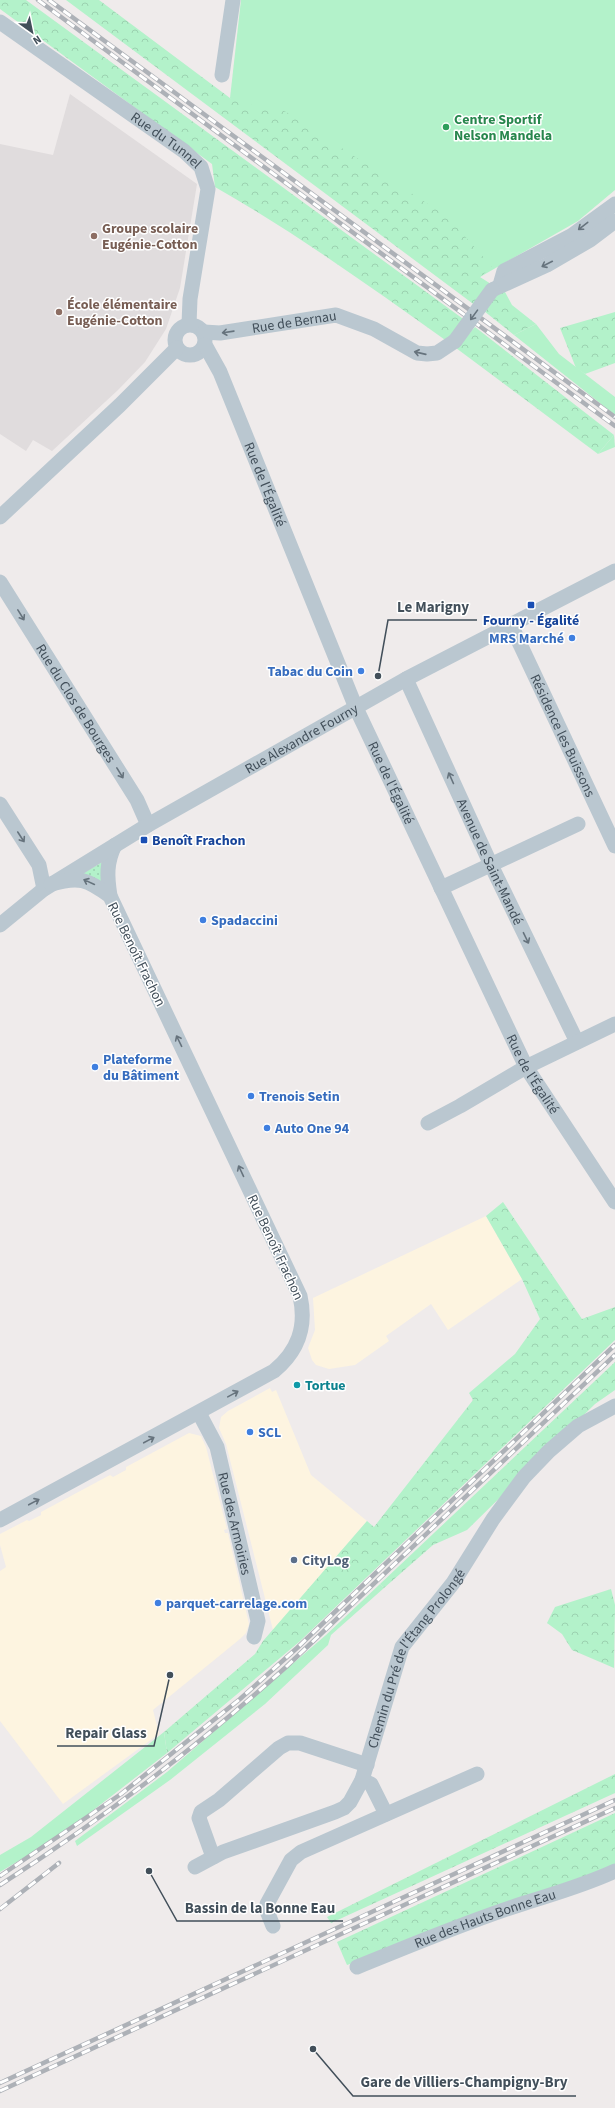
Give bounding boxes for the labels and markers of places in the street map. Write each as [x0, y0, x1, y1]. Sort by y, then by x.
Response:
place label: Centre Sportif Nelson Mandela [454, 110, 552, 146]
marker: Centre Sportif Nelson Mandela [441, 122, 451, 132]
place label: Groupe scolaire Eugénie-Cotton [102, 219, 198, 255]
marker: Groupe scolaire Eugénie-Cotton [89, 231, 99, 241]
place label: École élémentaire Eugénie-Cotton [67, 295, 177, 331]
marker: École élémentaire Eugénie-Cotton [54, 307, 64, 317]
callout: Le Marigny [388, 593, 477, 620]
marker: Fourny - Égalité [526, 600, 536, 610]
place label: Fourny - Égalité [483, 611, 579, 631]
place label: MRS Marché [489, 629, 564, 649]
marker: MRS Marché [567, 633, 577, 643]
place label: Tabac du Coin [268, 662, 353, 682]
marker: Tabac du Coin [356, 666, 366, 676]
place label: Benoît Frachon [152, 831, 245, 851]
marker: Benoît Frachon [139, 835, 149, 845]
place label: Spadaccini [211, 911, 278, 931]
marker: Spadaccini [198, 915, 208, 925]
place label: Plateforme du Bâtiment [103, 1050, 180, 1086]
marker: Plateforme du Bâtiment [90, 1062, 100, 1072]
place label: Trenois Setin [259, 1087, 340, 1107]
marker: Trenois Setin [246, 1091, 256, 1101]
place label: Auto One 94 [274, 1119, 350, 1139]
marker: Auto One 94 [262, 1123, 272, 1133]
place label: Tortue [305, 1376, 346, 1396]
marker: Tortue [292, 1380, 302, 1390]
place label: SCL [258, 1423, 281, 1443]
marker: SCL [245, 1427, 255, 1437]
place label: CityLog [302, 1551, 349, 1571]
marker: CityLog [289, 1555, 299, 1565]
place label: parquet-carrelage.com [166, 1594, 307, 1614]
marker: parquet-carrelage.com [153, 1598, 163, 1608]
callout: Repair Glass [57, 1719, 154, 1746]
callout: Bassin de la Bonne Eau [177, 1894, 343, 1921]
callout: Gare de Villiers-Champigny-Bry [353, 2069, 576, 2096]

